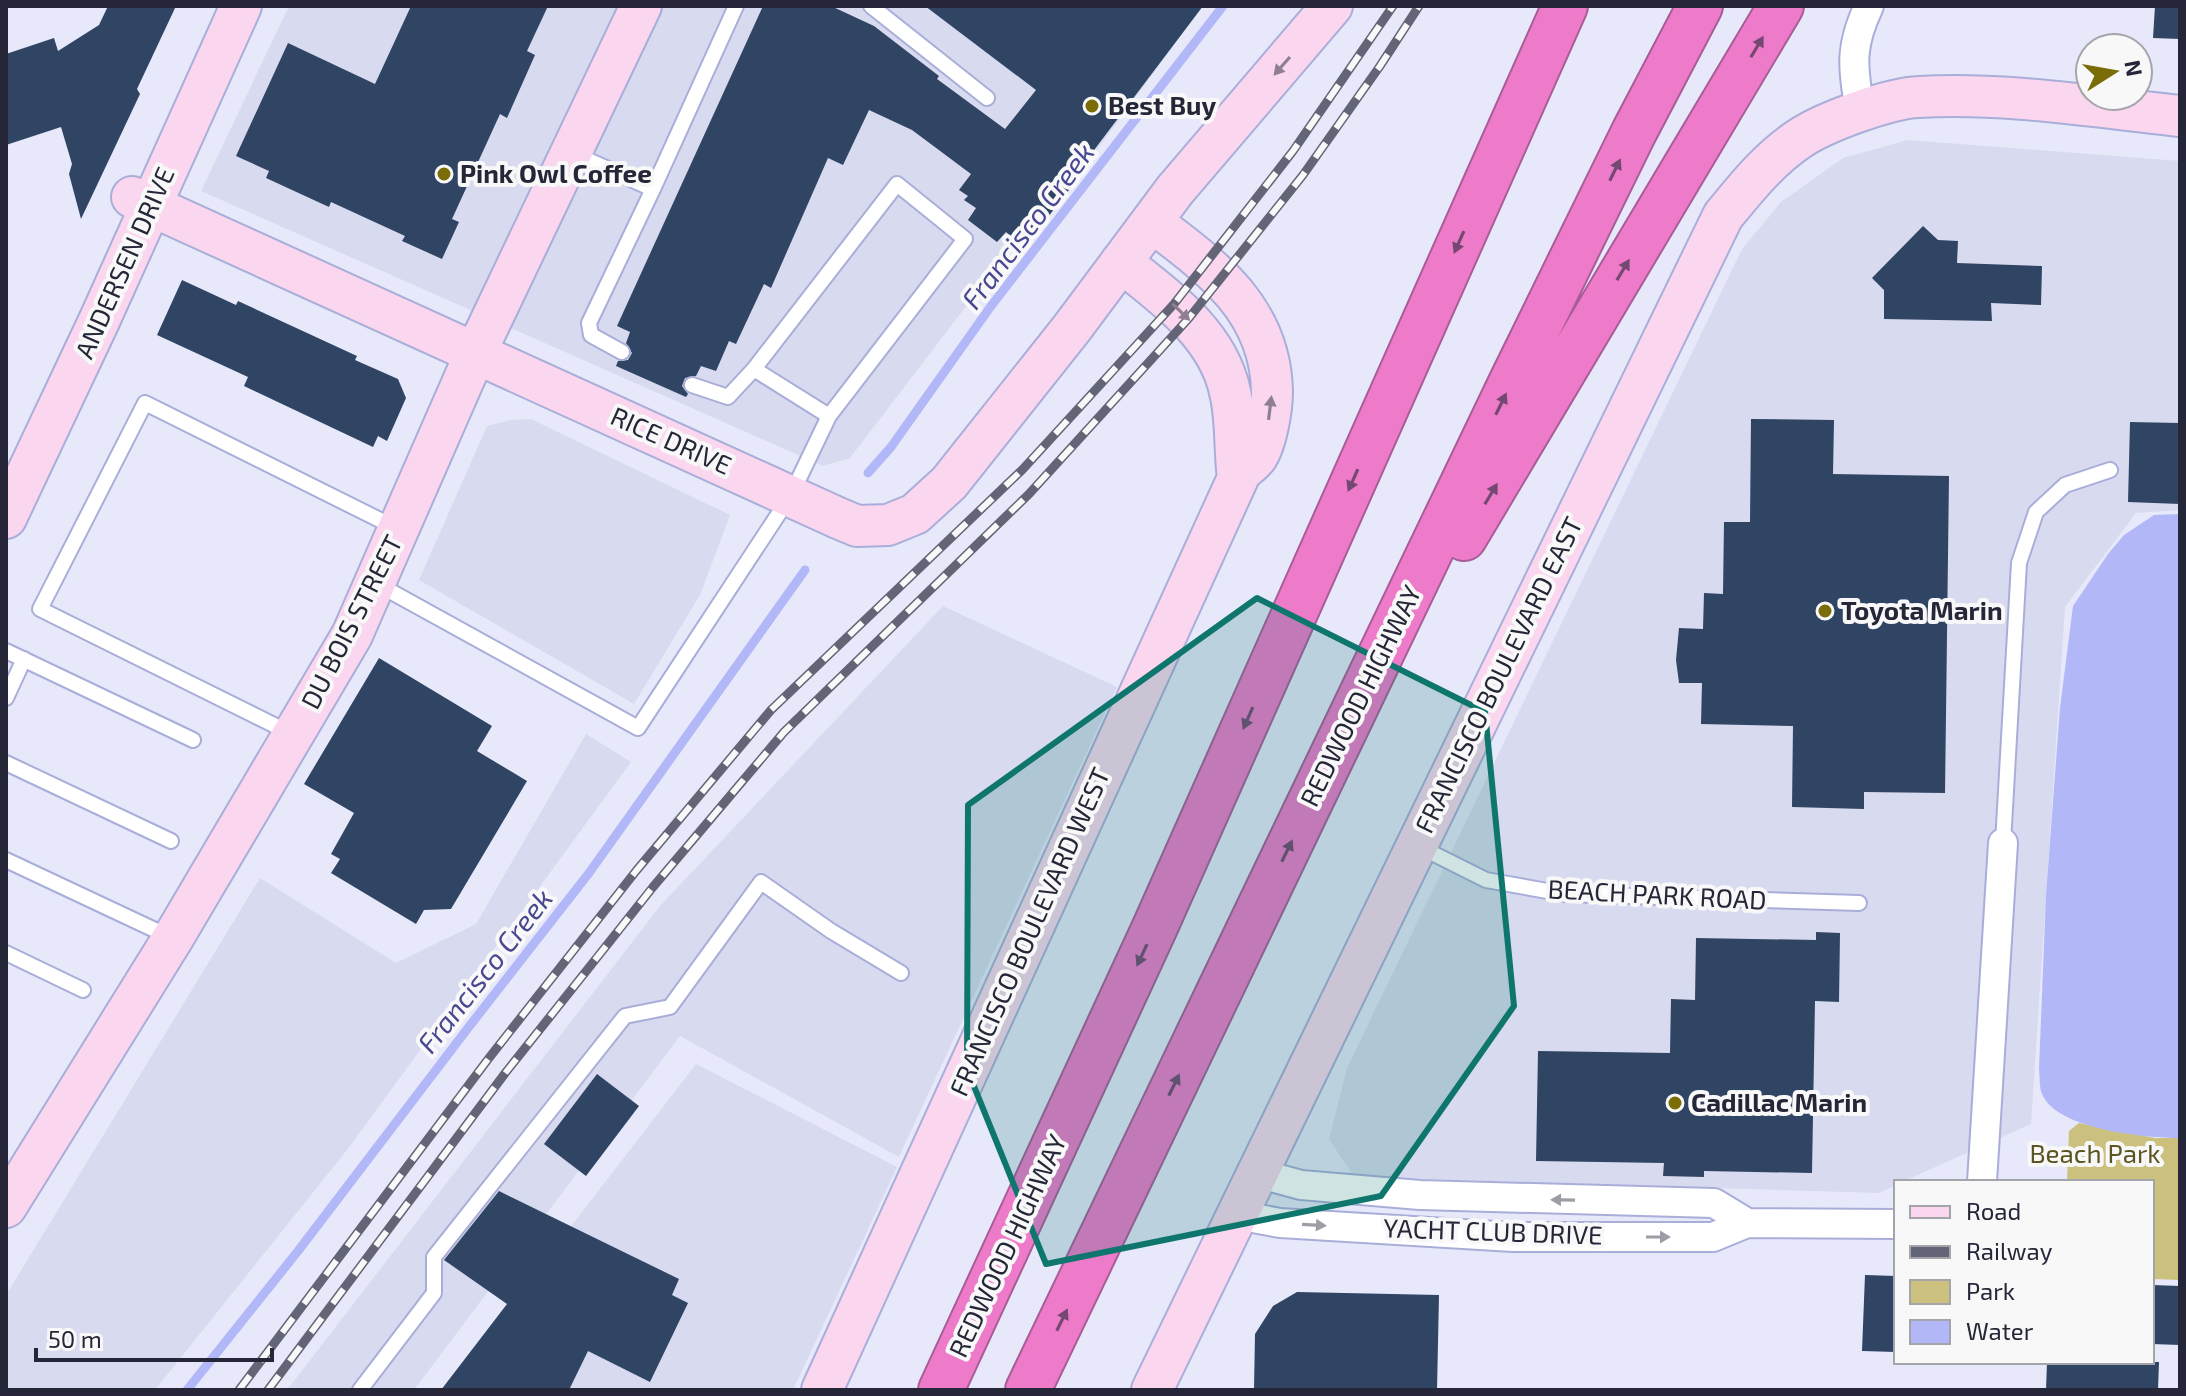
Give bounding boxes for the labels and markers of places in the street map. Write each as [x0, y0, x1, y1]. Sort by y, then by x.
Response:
place label: Best Buy [1108, 89, 1216, 121]
marker: Best Buy [1083, 97, 1101, 115]
place label: Pink Owl Coffee [460, 157, 652, 188]
marker: Pink Owl Coffee [435, 165, 453, 183]
place label: Toyota Marin [1841, 594, 2003, 626]
marker: Toyota Marin [1816, 602, 1834, 620]
place label: Cadillac Marin [1691, 1086, 1867, 1117]
marker: Cadillac Marin [1666, 1094, 1684, 1112]

